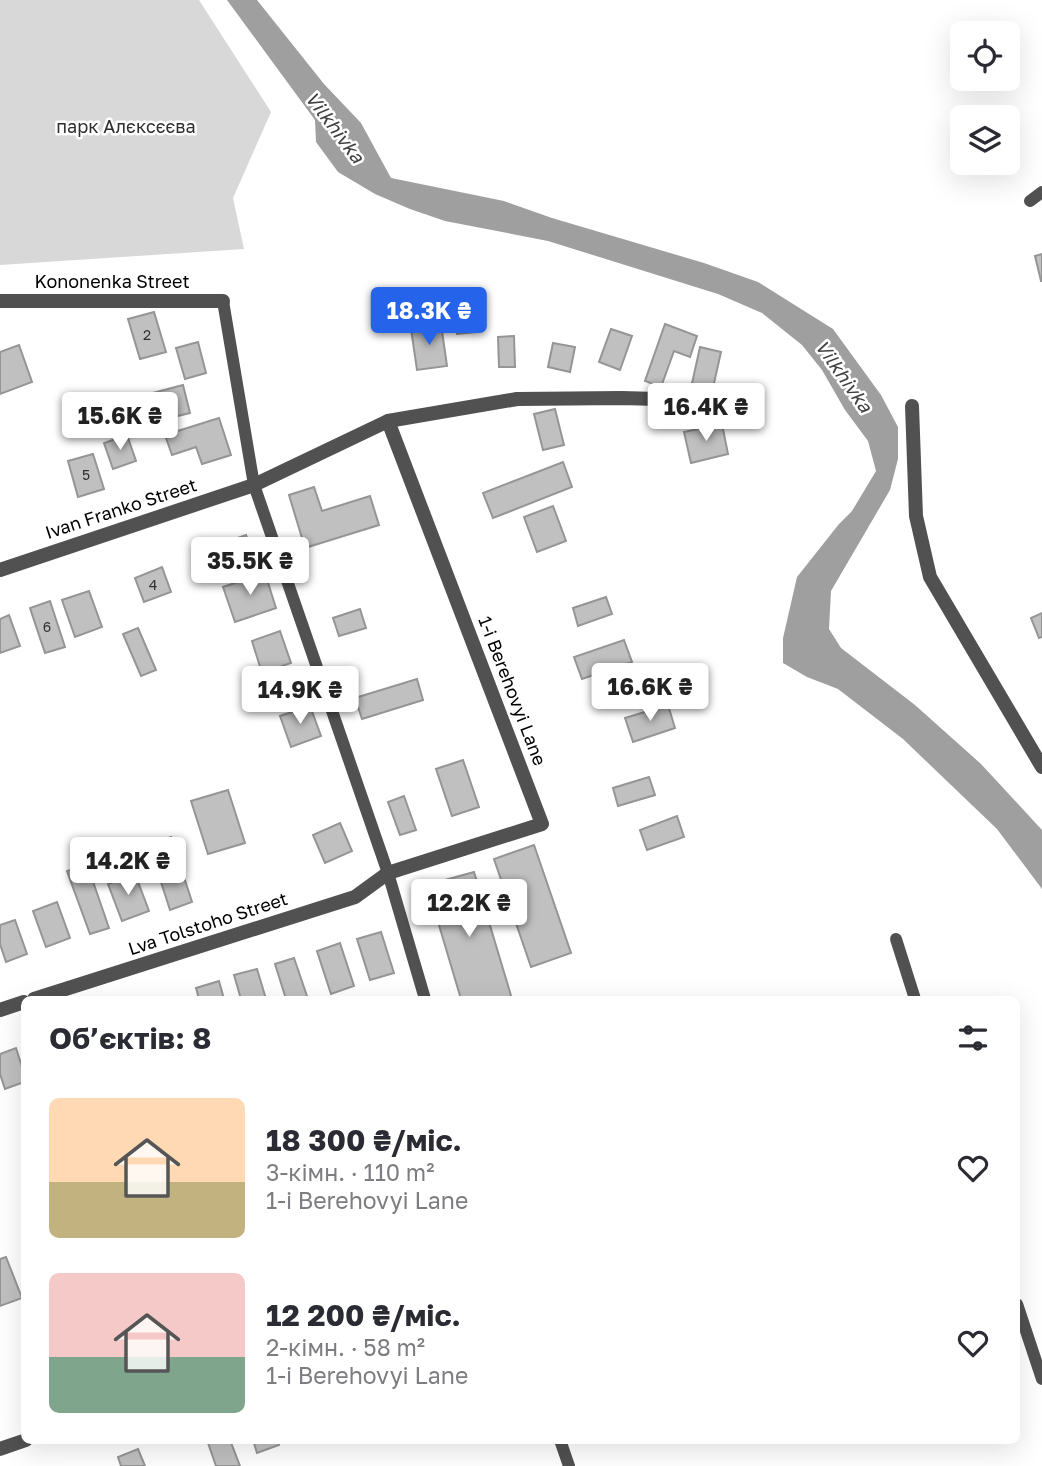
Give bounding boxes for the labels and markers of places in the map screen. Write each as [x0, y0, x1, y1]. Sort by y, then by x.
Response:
pin: 18.3K ₴ [364, 288, 494, 347]
pin: 16.4K ₴ [641, 384, 771, 443]
pin: 15.6K ₴ [55, 392, 185, 452]
pin: 35.5K ₴ [185, 538, 315, 597]
pin: 16.6K ₴ [585, 664, 715, 723]
pin: 14.9K ₴ [235, 666, 365, 726]
pin: 14.2K ₴ [63, 838, 193, 897]
pin: 12.2K ₴ [404, 880, 534, 939]

